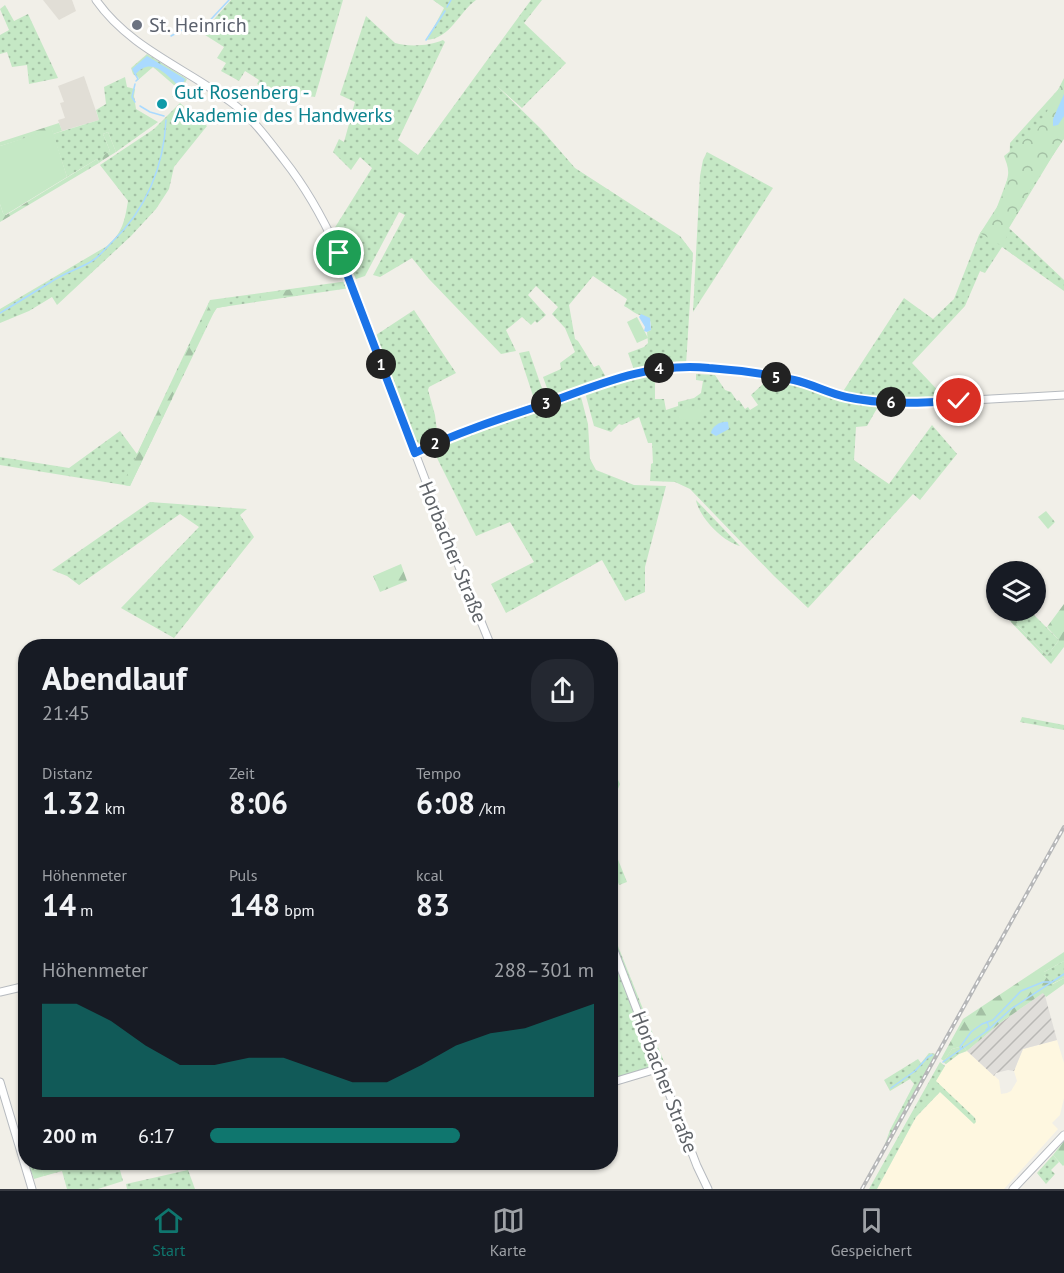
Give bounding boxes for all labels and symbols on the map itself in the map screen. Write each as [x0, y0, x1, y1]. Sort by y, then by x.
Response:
place label: St. Heinrich [149, 12, 247, 38]
marker: St. Heinrich [130, 18, 144, 32]
place label: Gut Rosenberg - Akademie des Handwerks [174, 79, 392, 128]
marker: Gut Rosenberg - Akademie des Handwerks [155, 97, 169, 111]
pin [313, 227, 364, 278]
pin: 1 [366, 349, 396, 379]
pin: 4 [644, 353, 674, 383]
pin: 5 [761, 362, 791, 392]
pin [933, 375, 984, 426]
pin: 6 [876, 387, 906, 417]
pin: 3 [531, 388, 561, 418]
pin: 2 [420, 428, 450, 458]
street label: Horbacher Straße [413, 478, 493, 626]
street label: Horbacher Straße [626, 1007, 704, 1157]

